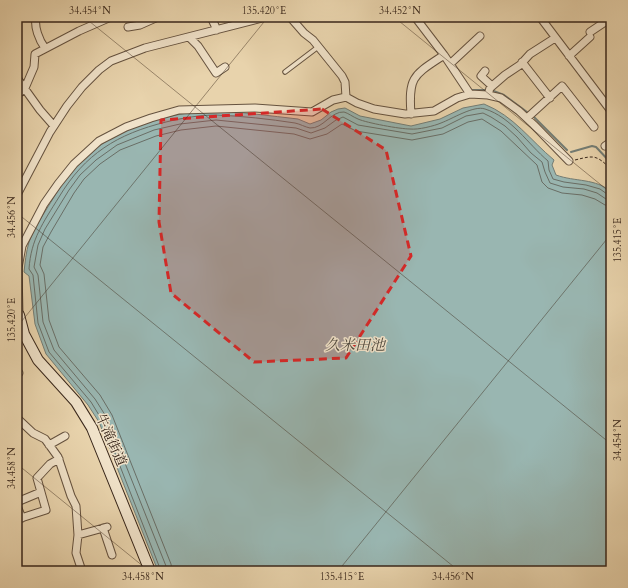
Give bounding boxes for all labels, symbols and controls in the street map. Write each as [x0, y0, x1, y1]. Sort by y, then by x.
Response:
text: 34.454°N [69, 4, 111, 18]
text: 135.420°E [242, 4, 286, 18]
text: 34.452°N [379, 4, 421, 18]
text: 34.456°N [5, 196, 19, 238]
text: 135.415°E [611, 218, 625, 262]
text: 135.420°E [5, 298, 19, 342]
water label: 久米田池 [325, 335, 387, 355]
street label: 牛滝街道 [91, 411, 131, 469]
text: 34.454°N [611, 419, 625, 461]
text: 34.458°N [5, 447, 19, 489]
text: 34.458°N [122, 570, 164, 584]
text: 135.415°E [320, 570, 364, 584]
text: 34.456°N [432, 570, 474, 584]

